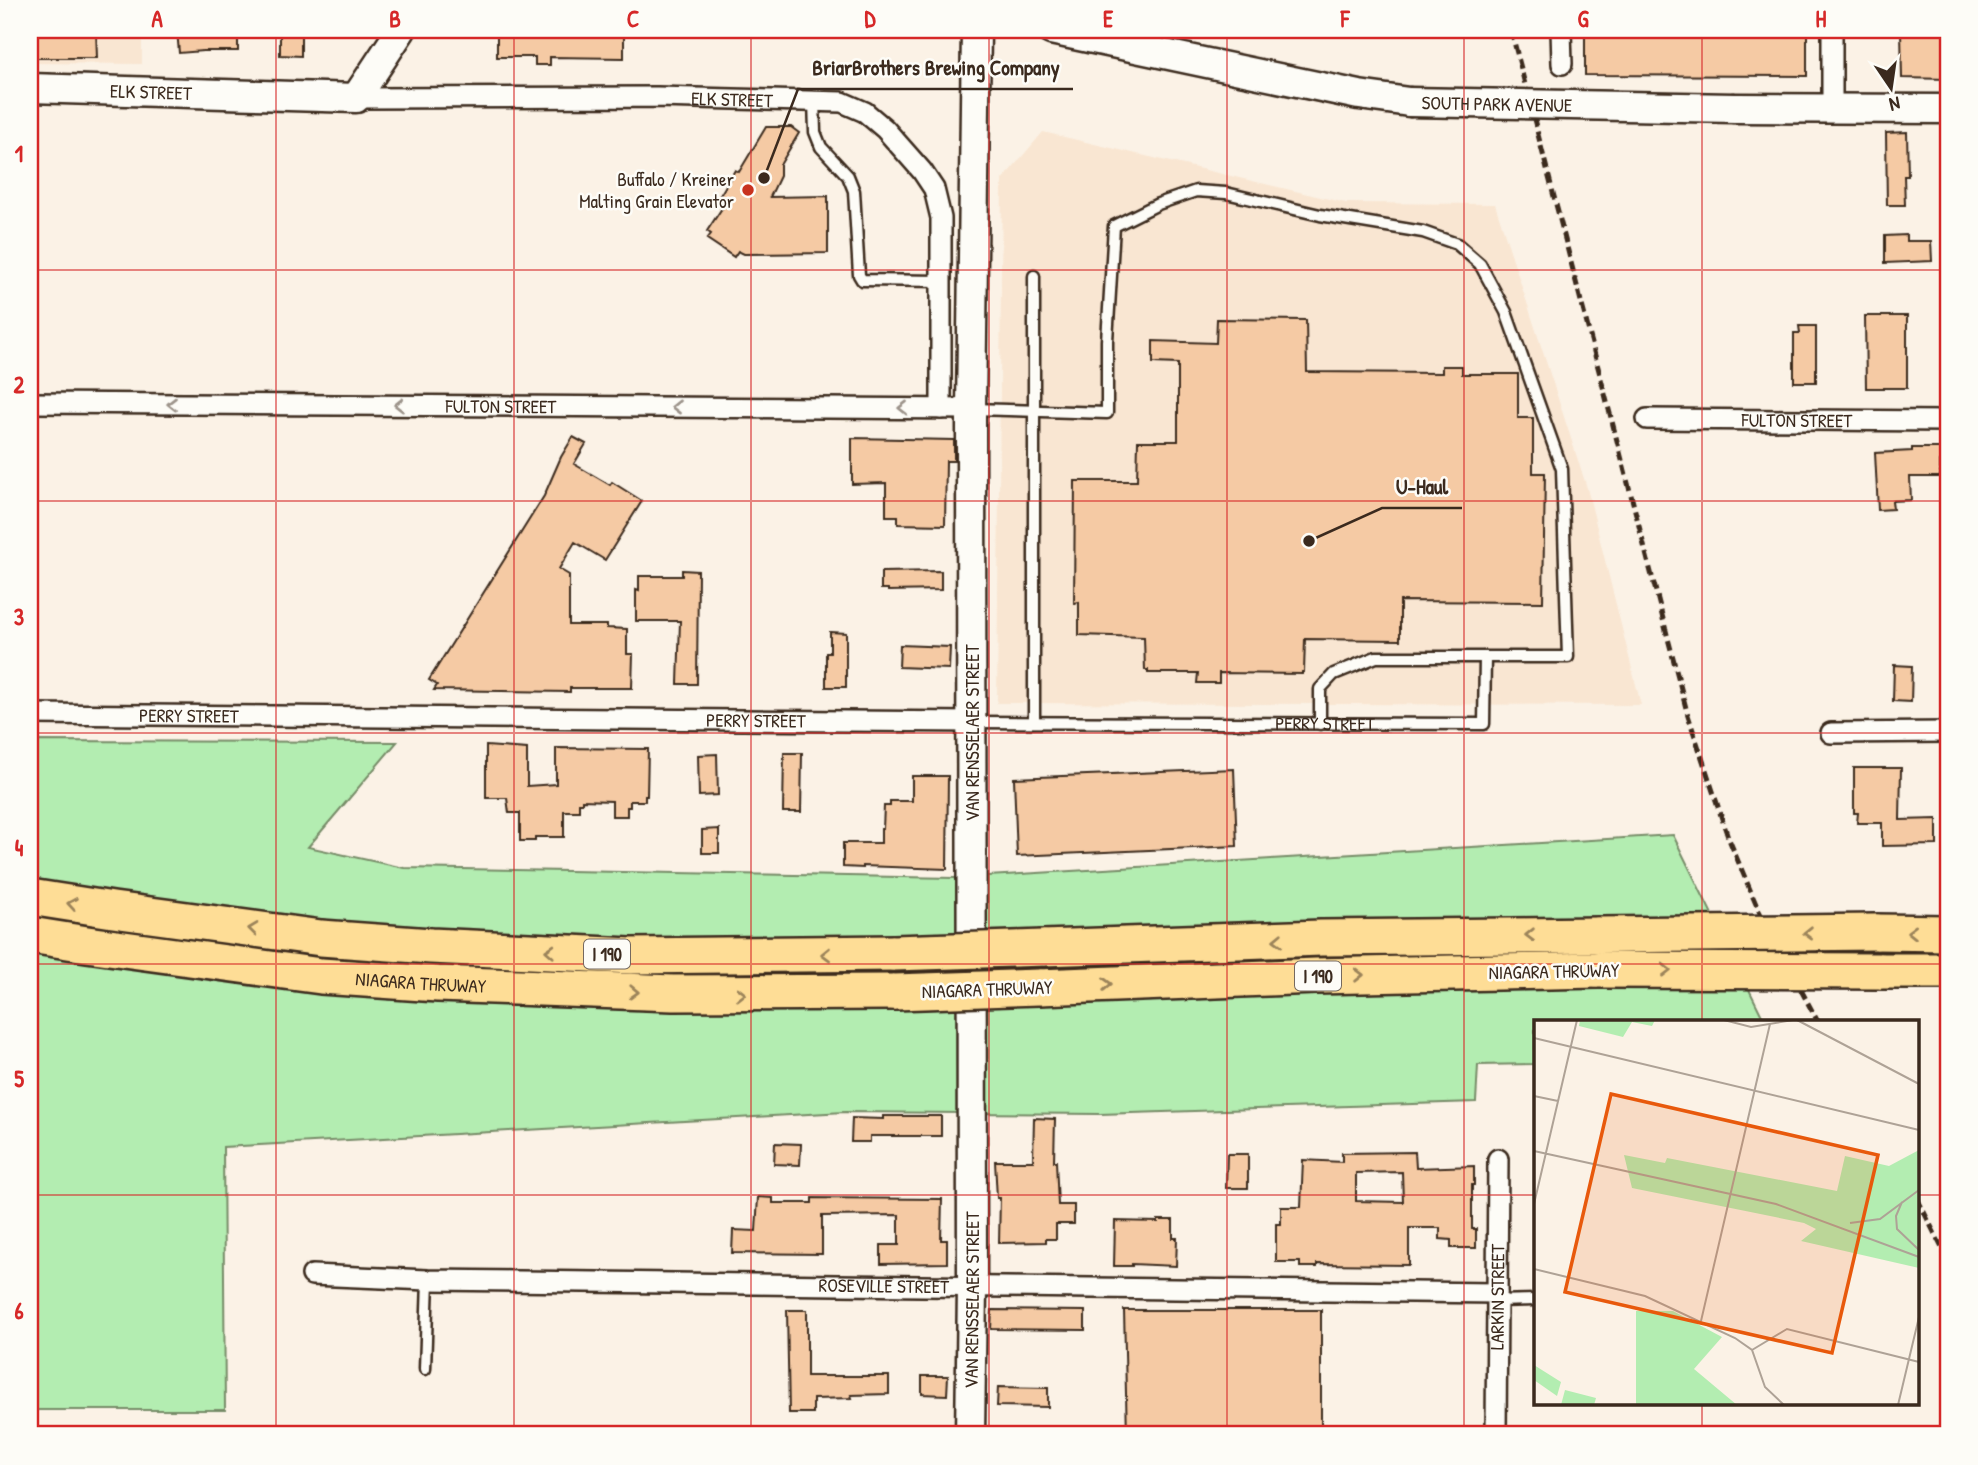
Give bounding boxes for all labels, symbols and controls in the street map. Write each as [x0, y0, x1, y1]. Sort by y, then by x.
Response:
text: A [151, 3, 163, 34]
text: B [389, 3, 401, 34]
text: C [627, 3, 639, 34]
text: D [865, 3, 877, 34]
text: E [1103, 3, 1114, 34]
text: F [1340, 3, 1351, 34]
text: G [1577, 3, 1589, 34]
text: H [1816, 3, 1827, 34]
callout: BriarBrothers Brewing Company [798, 47, 1073, 89]
north arrow [1856, 52, 1926, 122]
text: BriarBrothers Brewing Company [812, 53, 1060, 83]
street label: ELK STREET [110, 77, 193, 106]
street label: ELK STREET [691, 85, 774, 113]
street label: SOUTH PARK AVENUE [1421, 89, 1573, 118]
text: N [1887, 91, 1903, 118]
text: 1 [15, 138, 23, 169]
place label: Buffalo / Kreiner Malting Grain Elevator [579, 166, 735, 214]
marker: Buffalo / Kreiner Malting Grain Elevator [740, 182, 756, 198]
text: 2 [14, 369, 25, 400]
street label: FULTON STREET [445, 393, 557, 419]
one-way arrow [166, 396, 176, 412]
one-way arrow [393, 397, 404, 413]
one-way arrow [670, 399, 680, 415]
one-way arrow [897, 400, 908, 416]
street label: FULTON STREET [1741, 407, 1853, 433]
callout: U-Haul [1382, 466, 1462, 508]
text: U-Haul [1396, 472, 1448, 501]
text: 3 [14, 601, 24, 632]
street label: VAN RENSSELAER STREET [959, 643, 985, 822]
street label: PERRY STREET [139, 702, 240, 729]
street label: PERRY STREET [706, 707, 807, 734]
street label: PERRY STREET [1275, 710, 1376, 737]
text: 4 [15, 832, 24, 863]
one-way arrow [66, 897, 77, 912]
one-way arrow [247, 921, 259, 936]
one-way arrow [1802, 925, 1812, 941]
one-way arrow [1906, 925, 1917, 940]
one-way arrow [1525, 928, 1536, 943]
one-way arrow [1273, 932, 1284, 947]
road number: I 190 [584, 939, 630, 968]
one-way arrow [544, 944, 555, 959]
one-way arrow [820, 946, 831, 962]
street label: NIAGARA THRUWAY [1488, 957, 1620, 985]
road number: I 190 [1295, 961, 1341, 990]
one-way arrow [1661, 962, 1672, 978]
street label: NIAGARA THRUWAY [355, 965, 487, 999]
one-way arrow [1354, 967, 1364, 983]
street label: NIAGARA THRUWAY [921, 974, 1053, 1004]
one-way arrow [1101, 977, 1112, 992]
one-way arrow [629, 984, 640, 1000]
one-way arrow [736, 986, 747, 1002]
inset map [1534, 1020, 1918, 1406]
text: 5 [14, 1063, 24, 1094]
street label: VAN RENSSELAER STREET [958, 1210, 985, 1389]
street label: LARKIN STREET [1484, 1243, 1510, 1350]
street label: ROSEVILLE STREET [818, 1272, 950, 1299]
text: 6 [14, 1295, 24, 1326]

